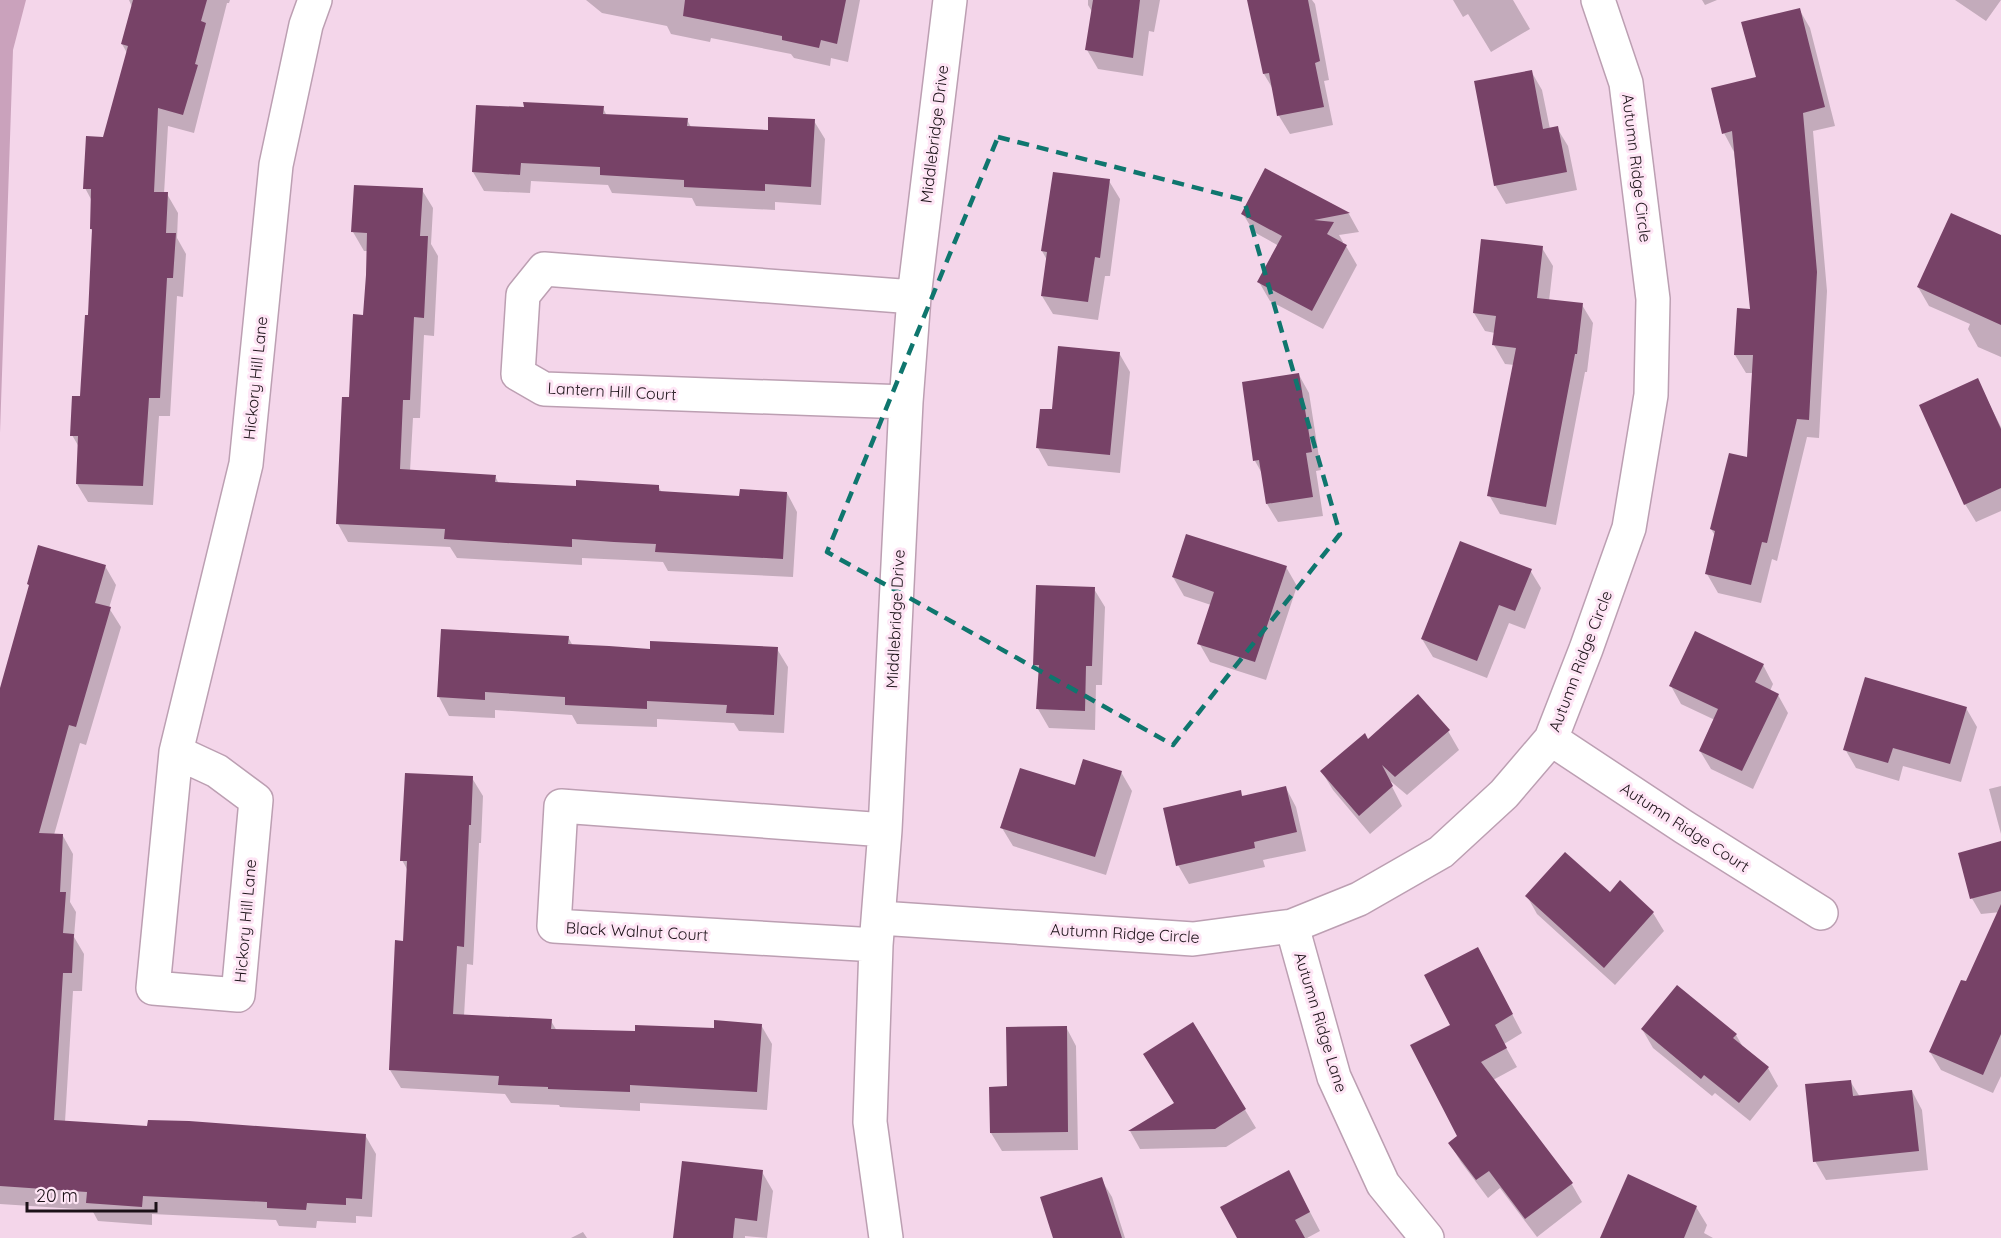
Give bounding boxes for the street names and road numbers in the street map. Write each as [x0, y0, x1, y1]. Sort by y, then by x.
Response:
street label: Middlebridge Drive [916, 64, 952, 204]
street label: Autumn Ridge Circle [1618, 93, 1656, 243]
street label: Hickory Hill Lane [239, 315, 271, 441]
street label: Lantern Hill Court [547, 378, 677, 404]
street label: Middlebridge Drive [881, 549, 909, 689]
street label: Autumn Ridge Circle [1544, 588, 1616, 734]
street label: Autumn Ridge Court [1617, 778, 1753, 876]
street label: Hickory Hill Lane [230, 858, 260, 984]
street label: Black Walnut Court [565, 917, 709, 945]
street label: Autumn Ridge Circle [1050, 919, 1200, 947]
street label: Autumn Ridge Lane [1290, 950, 1352, 1094]

